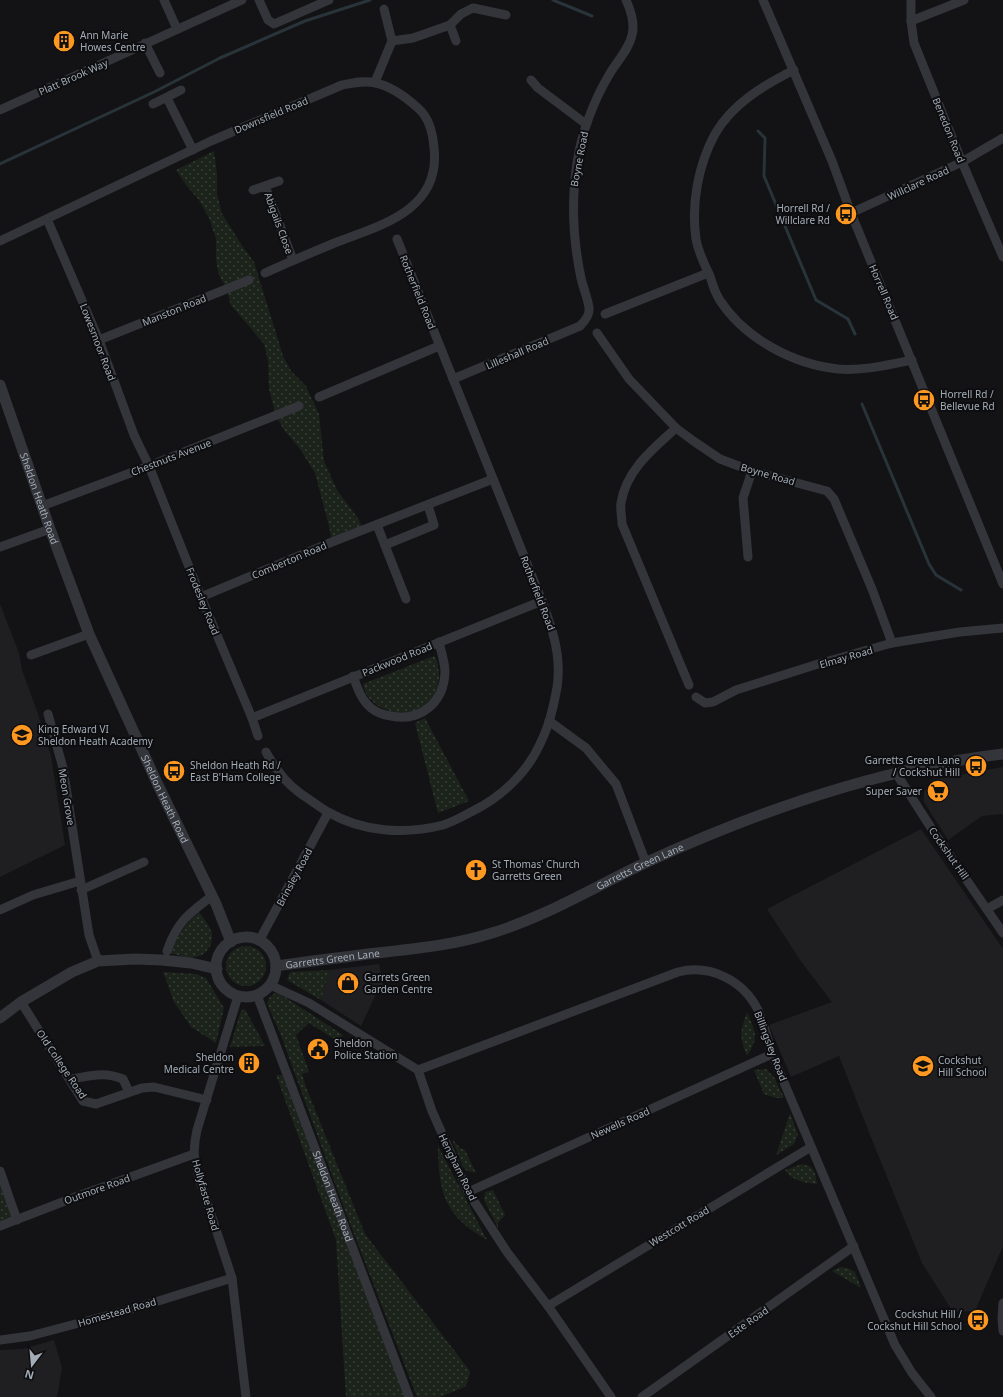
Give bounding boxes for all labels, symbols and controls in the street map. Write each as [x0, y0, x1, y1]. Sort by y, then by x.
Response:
building icon: Ann Marie Howes Centre [51, 28, 77, 54]
place label: Ann Marie Howes Centre [80, 28, 146, 54]
street label: Platt Brook Way [36, 55, 111, 99]
street label: Downsfield Road [232, 93, 310, 137]
street label: Benedon Road [930, 95, 968, 165]
street label: Boyne Road [567, 130, 591, 188]
street label: Willclare Road [885, 163, 951, 203]
street label: Abigails Close [261, 190, 297, 256]
place label: Horrell Rd / Willclare Rd [775, 201, 830, 227]
bus stop icon: Horrell Rd / Willclare Rd [833, 201, 859, 227]
street label: Rotherfield Road [397, 253, 439, 331]
street label: Horrell Road [866, 262, 902, 322]
street label: Manston Road [140, 291, 208, 329]
street label: Lowesmoor Road [77, 301, 119, 383]
street label: Lilleshall Road [483, 333, 551, 373]
bus stop icon: Horrell Rd / Bellevue Rd [911, 387, 937, 413]
place label: Horrell Rd / Bellevue Rd [940, 387, 995, 413]
street label: Chestnuts Avenue [129, 435, 214, 479]
street label: Sheldon Heath Road [17, 451, 62, 546]
street label: Boyne Road [739, 460, 797, 488]
street label: Comberton Road [249, 538, 329, 582]
street label: Rotherfield Road [517, 554, 559, 632]
street label: Frodesley Road [183, 565, 223, 637]
street label: Packwood Road [360, 639, 434, 679]
street label: Elmay Road [818, 643, 874, 671]
school or university icon: King Edward VI Sheldon Heath Academy [9, 722, 35, 748]
place label: King Edward VI Sheldon Heath Academy [38, 722, 154, 748]
street label: Sheldon Heath Road [138, 753, 192, 845]
place label: Garretts Green Lane / Cockshut Hill [865, 753, 960, 779]
bus stop icon: Garretts Green Lane / Cockshut Hill [963, 753, 989, 779]
bus stop icon: Sheldon Heath Rd / East B'Ham College [161, 758, 187, 784]
place label: Sheldon Heath Rd / East B'Ham College [190, 758, 281, 784]
street label: Meon Grove [56, 768, 78, 827]
supermarket icon: Super Saver [925, 778, 951, 804]
place label: Super Saver [866, 784, 922, 798]
street label: Cockshut Hill [926, 824, 972, 882]
street label: Garretts Green Lane [594, 840, 686, 893]
street label: Brinsley Road [273, 845, 315, 909]
church icon: St Thomas' Church Garretts Green [463, 857, 489, 883]
place label: St Thomas' Church Garretts Green [492, 857, 580, 883]
street label: Garretts Green Lane [284, 946, 381, 972]
shop icon: Garrets Green Garden Centre [335, 970, 361, 996]
place label: Garrets Green Garden Centre [364, 970, 433, 996]
street label: Billingsley Road [751, 1009, 791, 1083]
street label: Old College Road [34, 1027, 90, 1101]
public building icon: Sheldon Police Station [305, 1036, 331, 1062]
place label: Sheldon Police Station [334, 1036, 397, 1062]
place label: Sheldon Medical Centre [164, 1050, 234, 1076]
building icon: Sheldon Medical Centre [236, 1050, 262, 1076]
school or university icon: Cockshut Hill School [910, 1053, 936, 1079]
place label: Cockshut Hill School [938, 1053, 987, 1079]
street label: Newells Road [588, 1104, 652, 1142]
street label: Hengham Road [436, 1131, 480, 1203]
street label: Sheldon Heath Road [309, 1149, 357, 1244]
street label: Hollyfaste Road [189, 1158, 223, 1232]
street label: Outmore Road [62, 1171, 132, 1207]
street label: Westcott Road [646, 1203, 712, 1249]
street label: Homestead Road [76, 1294, 158, 1330]
street label: Este Road [725, 1303, 771, 1341]
place label: Cockshut Hill / Cockshut Hill School [867, 1307, 962, 1333]
bus stop icon: Cockshut Hill / Cockshut Hill School [965, 1307, 991, 1333]
north arrow [12, 1345, 52, 1385]
text: N [23, 1367, 35, 1384]

